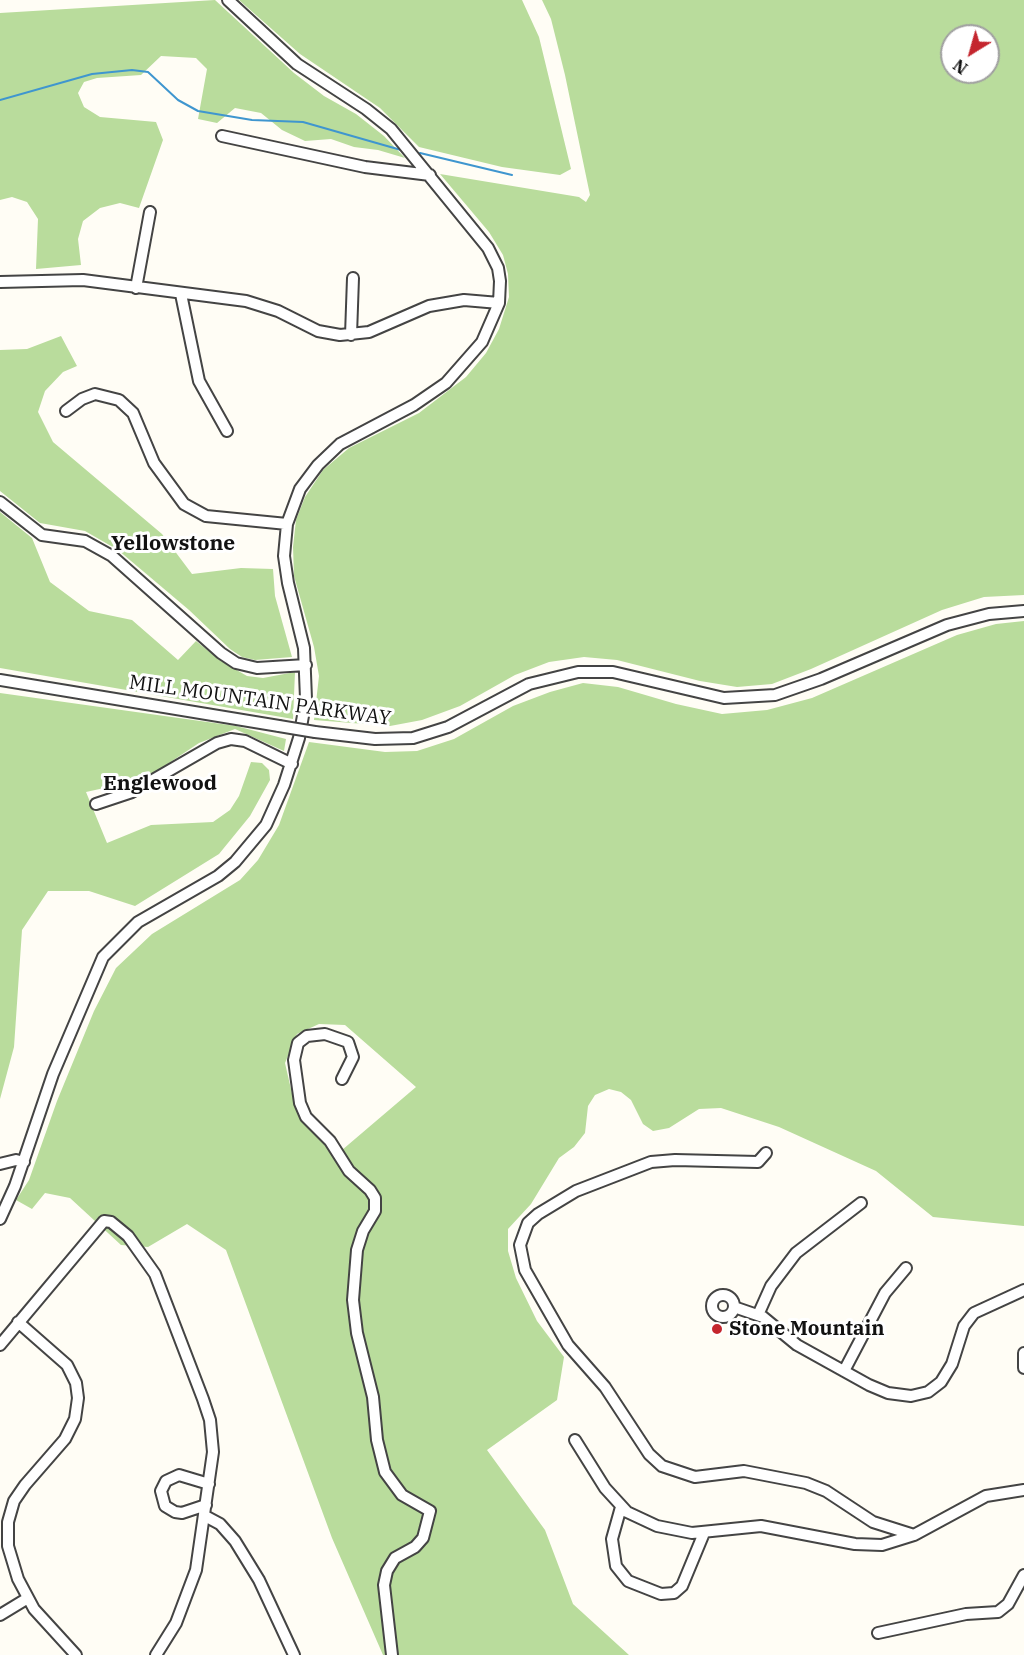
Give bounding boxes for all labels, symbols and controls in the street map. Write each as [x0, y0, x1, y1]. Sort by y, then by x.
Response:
north arrow [940, 24, 1000, 84]
text: N [949, 55, 971, 79]
district label: Yellowstone [111, 531, 235, 557]
street label: MILL MOUNTAIN PARKWAY [127, 671, 393, 731]
district label: Englewood [103, 771, 217, 797]
place label: Stone Mountain [729, 1317, 884, 1341]
marker: Stone Mountain [710, 1322, 724, 1336]

